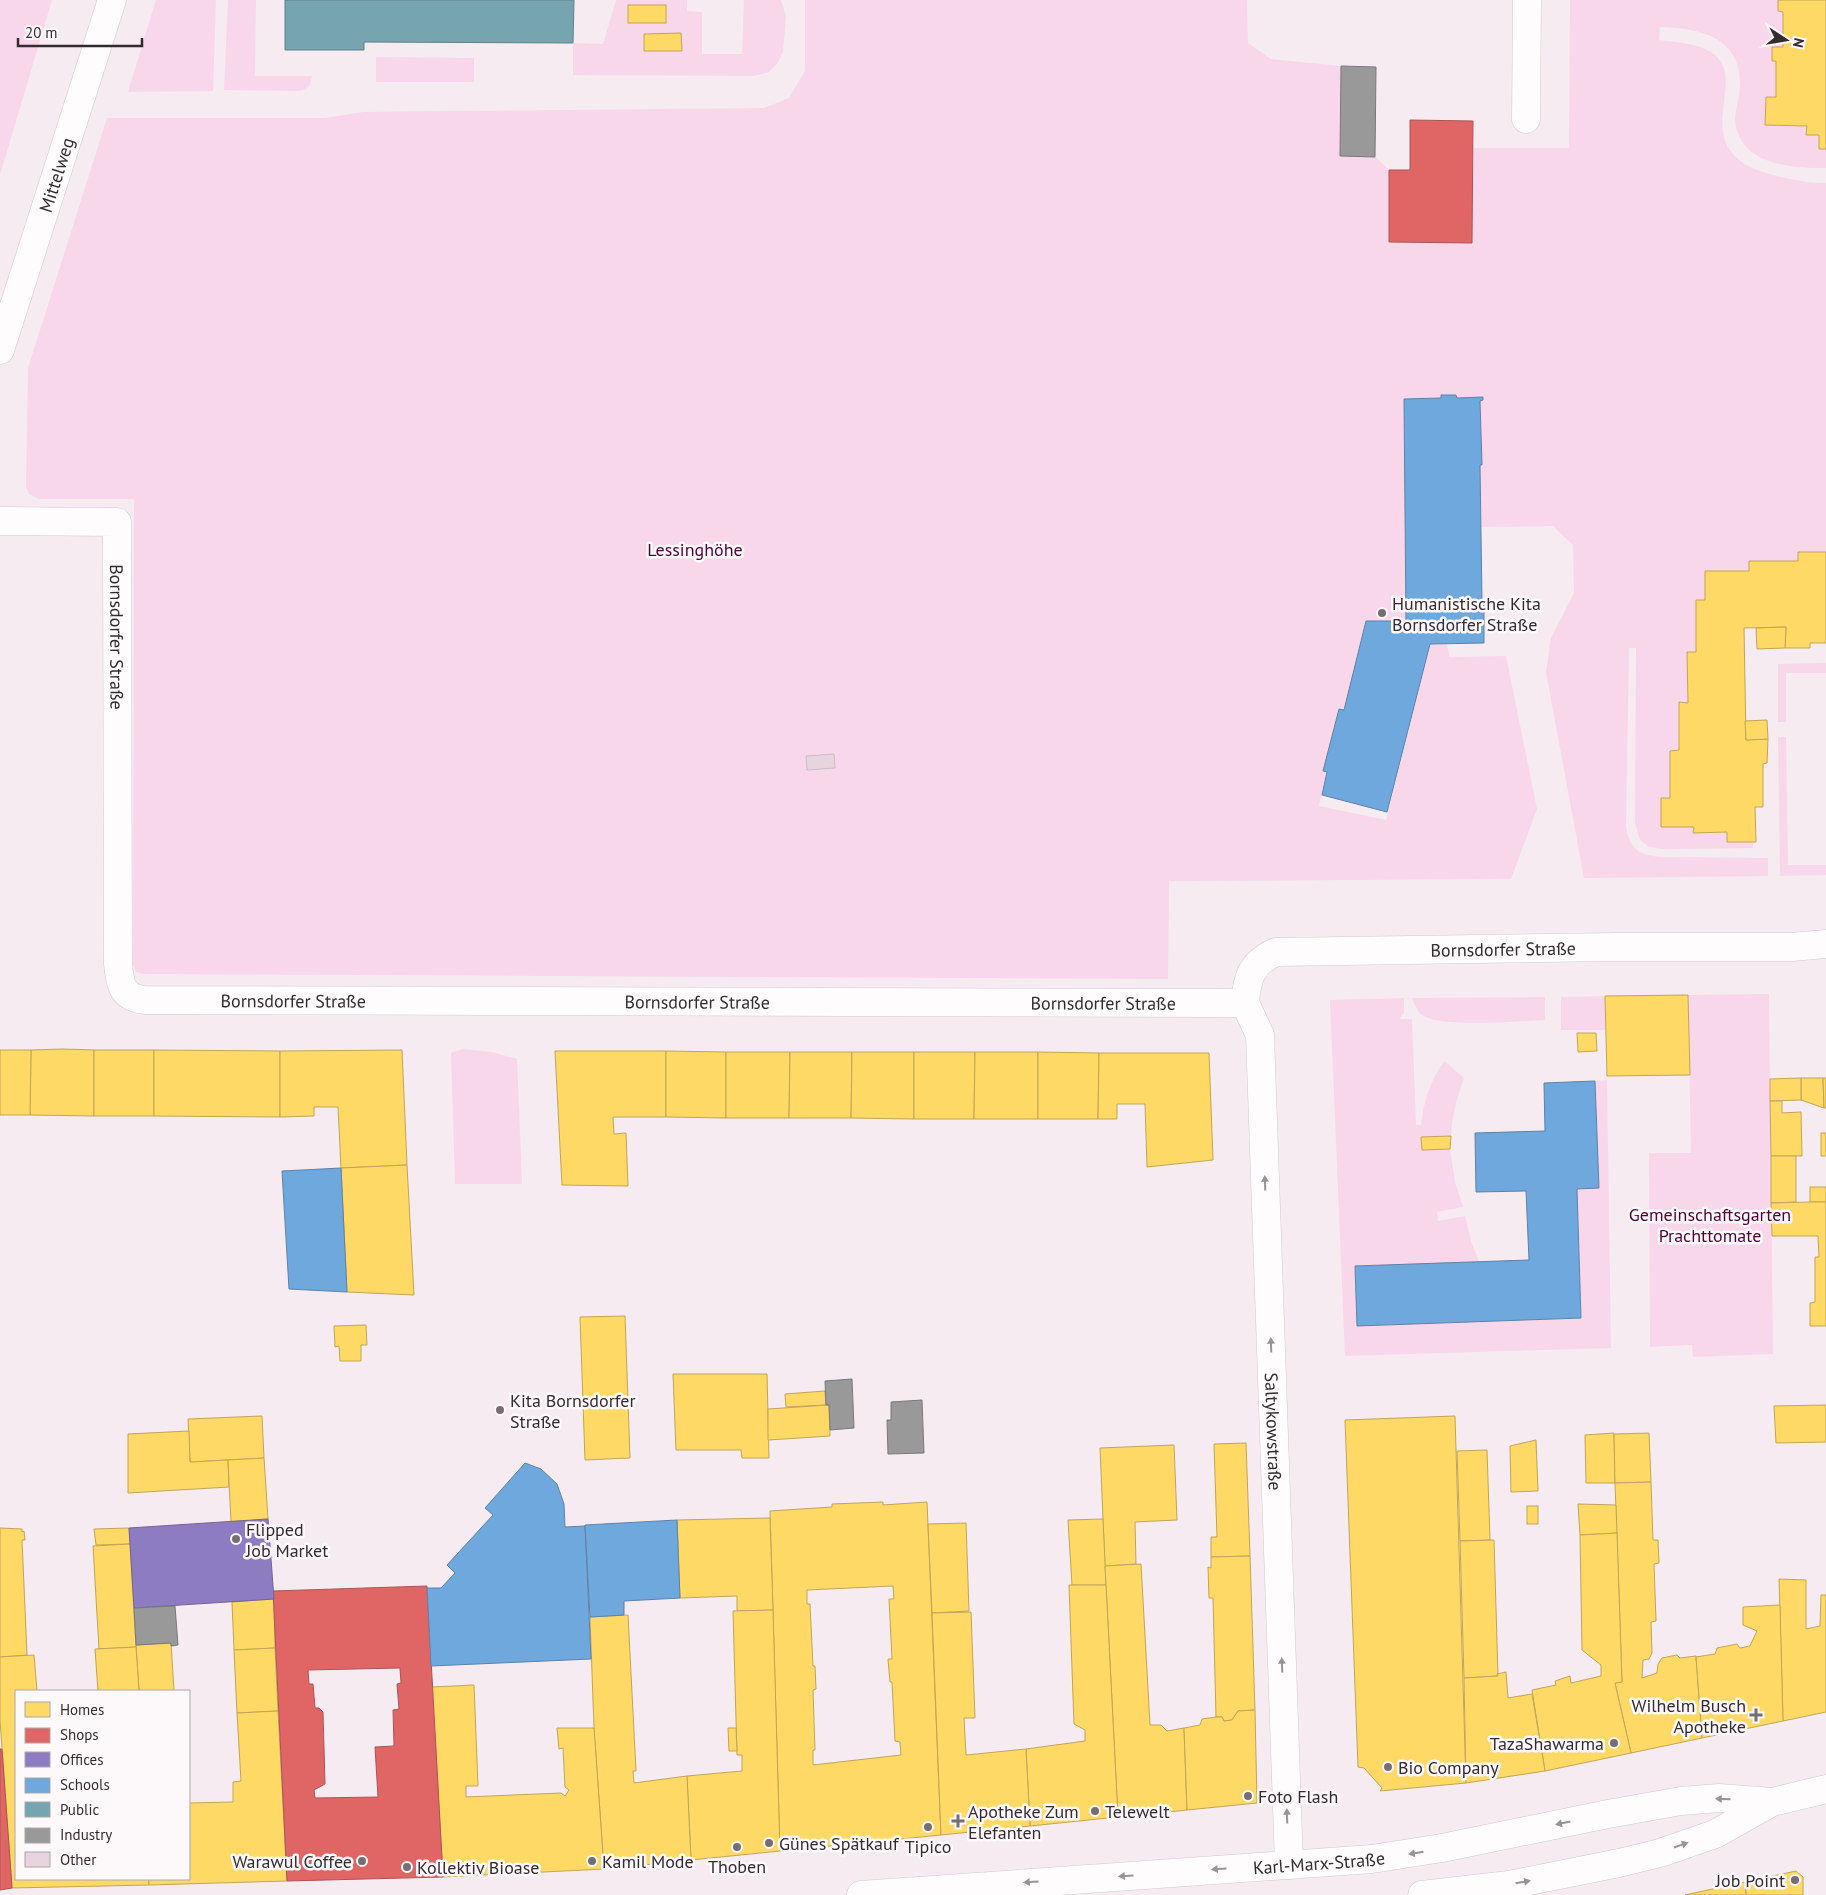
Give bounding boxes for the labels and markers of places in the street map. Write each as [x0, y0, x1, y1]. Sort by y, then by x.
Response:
place label: Humanistische Kita Bornsdorfer Straße [1392, 592, 1541, 636]
marker: Humanistische Kita Bornsdorfer Straße [1376, 607, 1388, 619]
place label: Kita Bornsdorfer Straße [510, 1389, 636, 1433]
marker: Kita Bornsdorfer Straße [494, 1404, 506, 1416]
place label: Flipped Job Market [245, 1518, 328, 1562]
marker: Flipped Job Market [230, 1533, 242, 1545]
place label: Wilhelm Busch Apotheke [1632, 1694, 1746, 1738]
marker: Wilhelm Busch Apotheke [1750, 1709, 1762, 1721]
place label: TazaShawarma [1490, 1732, 1604, 1755]
marker: TazaShawarma [1608, 1737, 1620, 1749]
place label: Bio Company [1398, 1756, 1499, 1779]
marker: Bio Company [1382, 1761, 1394, 1773]
place label: Foto Flash [1258, 1785, 1338, 1808]
marker: Foto Flash [1242, 1790, 1254, 1802]
place label: Apotheke Zum Elefanten [968, 1800, 1079, 1844]
place label: Telewelt [1105, 1800, 1170, 1823]
marker: Telewelt [1089, 1805, 1101, 1817]
marker: Apotheke Zum Elefanten [952, 1815, 964, 1827]
marker: Tipico [922, 1821, 934, 1833]
place label: Günes Spätkauf [779, 1832, 900, 1855]
place label: Tipico [905, 1835, 951, 1858]
marker: Günes Spätkauf [763, 1837, 775, 1849]
marker: Thoben [731, 1841, 743, 1853]
place label: Warawul Coffee [232, 1850, 352, 1873]
place label: Kamil Mode [602, 1850, 694, 1873]
marker: Warawul Coffee [356, 1855, 368, 1867]
marker: Kamil Mode [586, 1855, 598, 1867]
place label: Thoben [708, 1855, 766, 1878]
place label: Kollektiv Bioase [417, 1856, 539, 1879]
marker: Kollektiv Bioase [401, 1861, 413, 1873]
place label: Job Point [1715, 1869, 1785, 1892]
marker: Job Point [1789, 1874, 1801, 1886]

